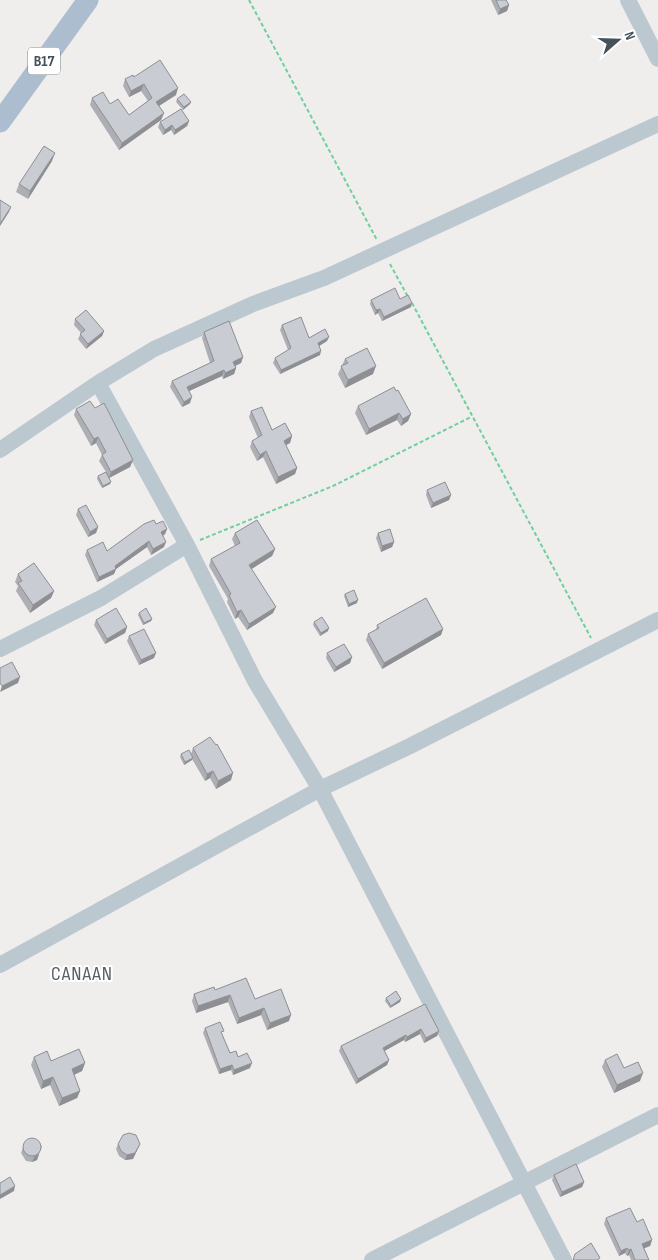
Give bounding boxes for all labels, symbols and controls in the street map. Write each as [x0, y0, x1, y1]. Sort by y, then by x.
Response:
north arrow [593, 15, 643, 65]
text: N [620, 29, 639, 42]
road number: B17 [28, 48, 60, 74]
district label: CANAAN [51, 962, 113, 986]

